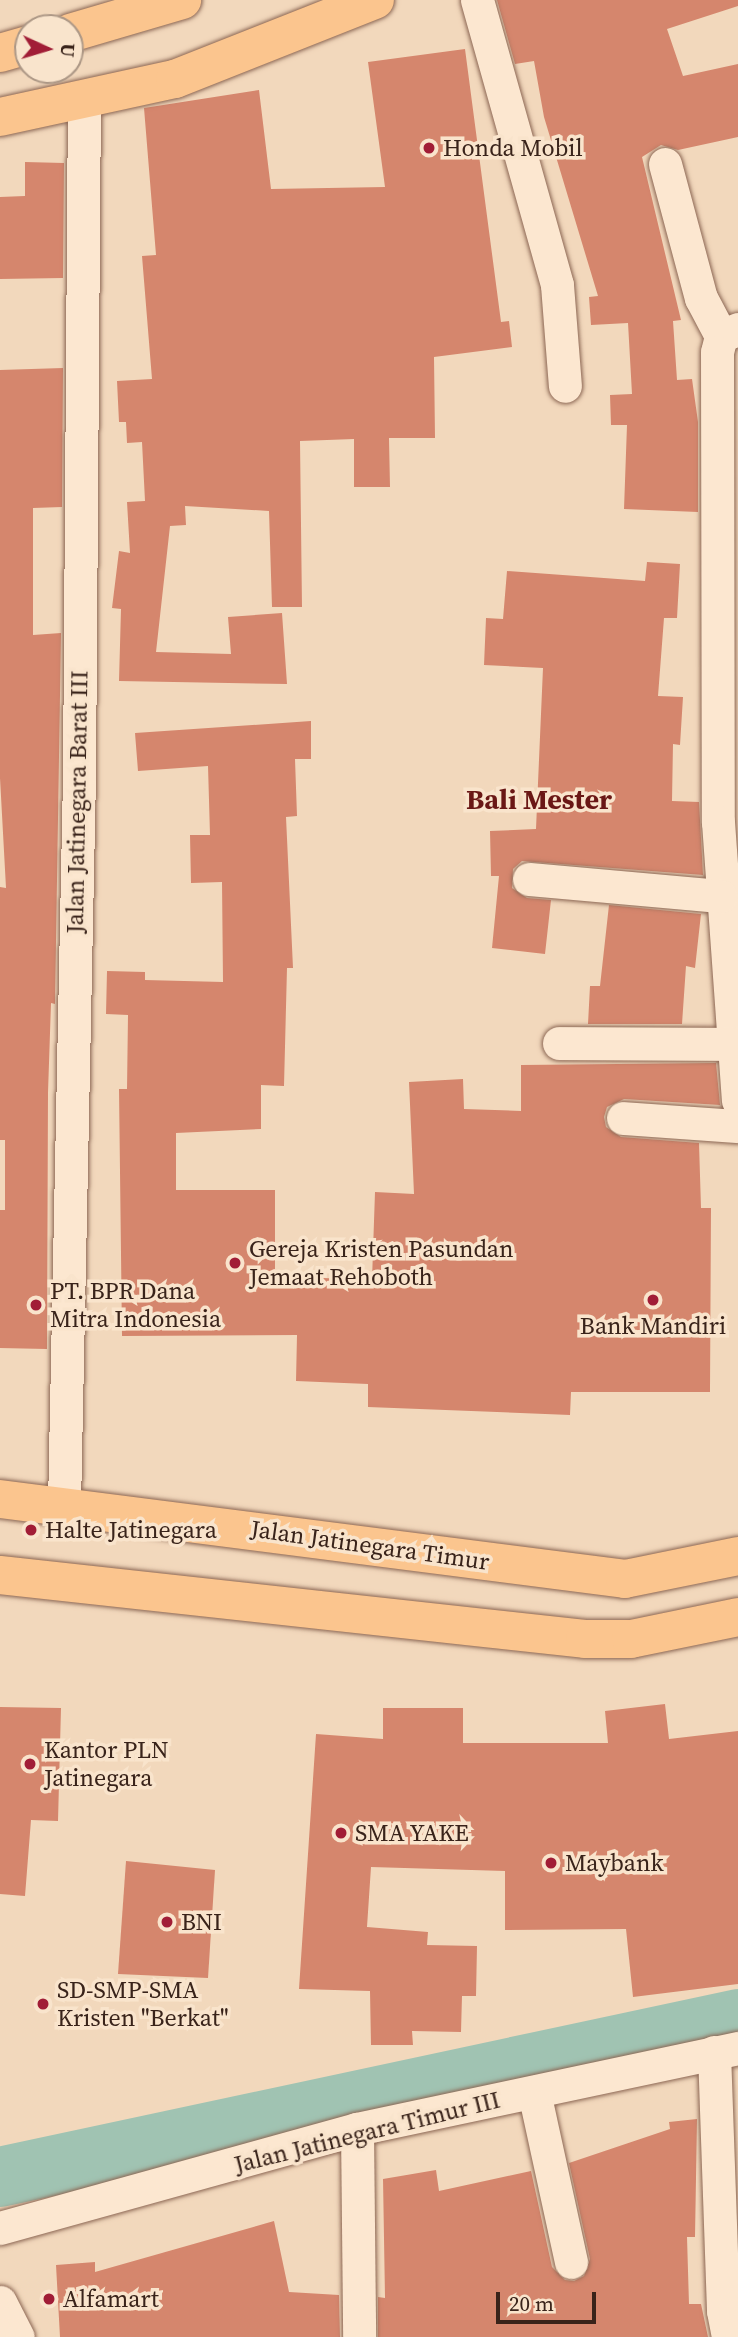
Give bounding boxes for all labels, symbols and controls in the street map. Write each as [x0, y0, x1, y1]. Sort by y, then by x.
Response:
north arrow [14, 14, 84, 84]
text: U [55, 42, 81, 58]
place label: Honda Mobil [443, 134, 583, 162]
marker: Honda Mobil [421, 140, 437, 156]
street label: Jalan Jatinegara Barat III [60, 670, 94, 934]
district label: Bali Mester [466, 782, 612, 816]
place label: Gereja Kristen Pasundan Jemaat Rehoboth [249, 1235, 513, 1291]
marker: Gereja Kristen Pasundan Jemaat Rehoboth [227, 1255, 243, 1271]
place label: PT. BPR Dana Mitra Indonesia [50, 1277, 221, 1333]
marker: Bank Mandiri [645, 1292, 661, 1308]
marker: PT. BPR Dana Mitra Indonesia [28, 1297, 44, 1313]
place label: Bank Mandiri [580, 1312, 726, 1340]
street label: Jalan Jatinegara Timur [249, 1514, 491, 1576]
place label: Halte Jatinegara [45, 1516, 217, 1544]
marker: Halte Jatinegara [23, 1522, 39, 1538]
place label: Kantor PLN Jatinegara [44, 1736, 169, 1792]
marker: Kantor PLN Jatinegara [22, 1756, 38, 1772]
place label: SMA YAKE [355, 1819, 469, 1847]
marker: SMA YAKE [333, 1825, 349, 1841]
place label: Maybank [565, 1849, 664, 1877]
marker: Maybank [543, 1855, 559, 1871]
place label: BNI [181, 1908, 222, 1936]
marker: BNI [159, 1914, 175, 1930]
place label: SD-SMP-SMA Kristen "Berkat" [57, 1976, 229, 2032]
marker: SD-SMP-SMA Kristen "Berkat" [35, 1996, 51, 2012]
street label: Jalan Jatinegara Timur III [231, 2085, 503, 2179]
scale bar [500, 2278, 600, 2322]
place label: Alfamart [63, 2285, 159, 2313]
text: 20 m [509, 2289, 554, 2318]
marker: Alfamart [41, 2291, 57, 2307]

